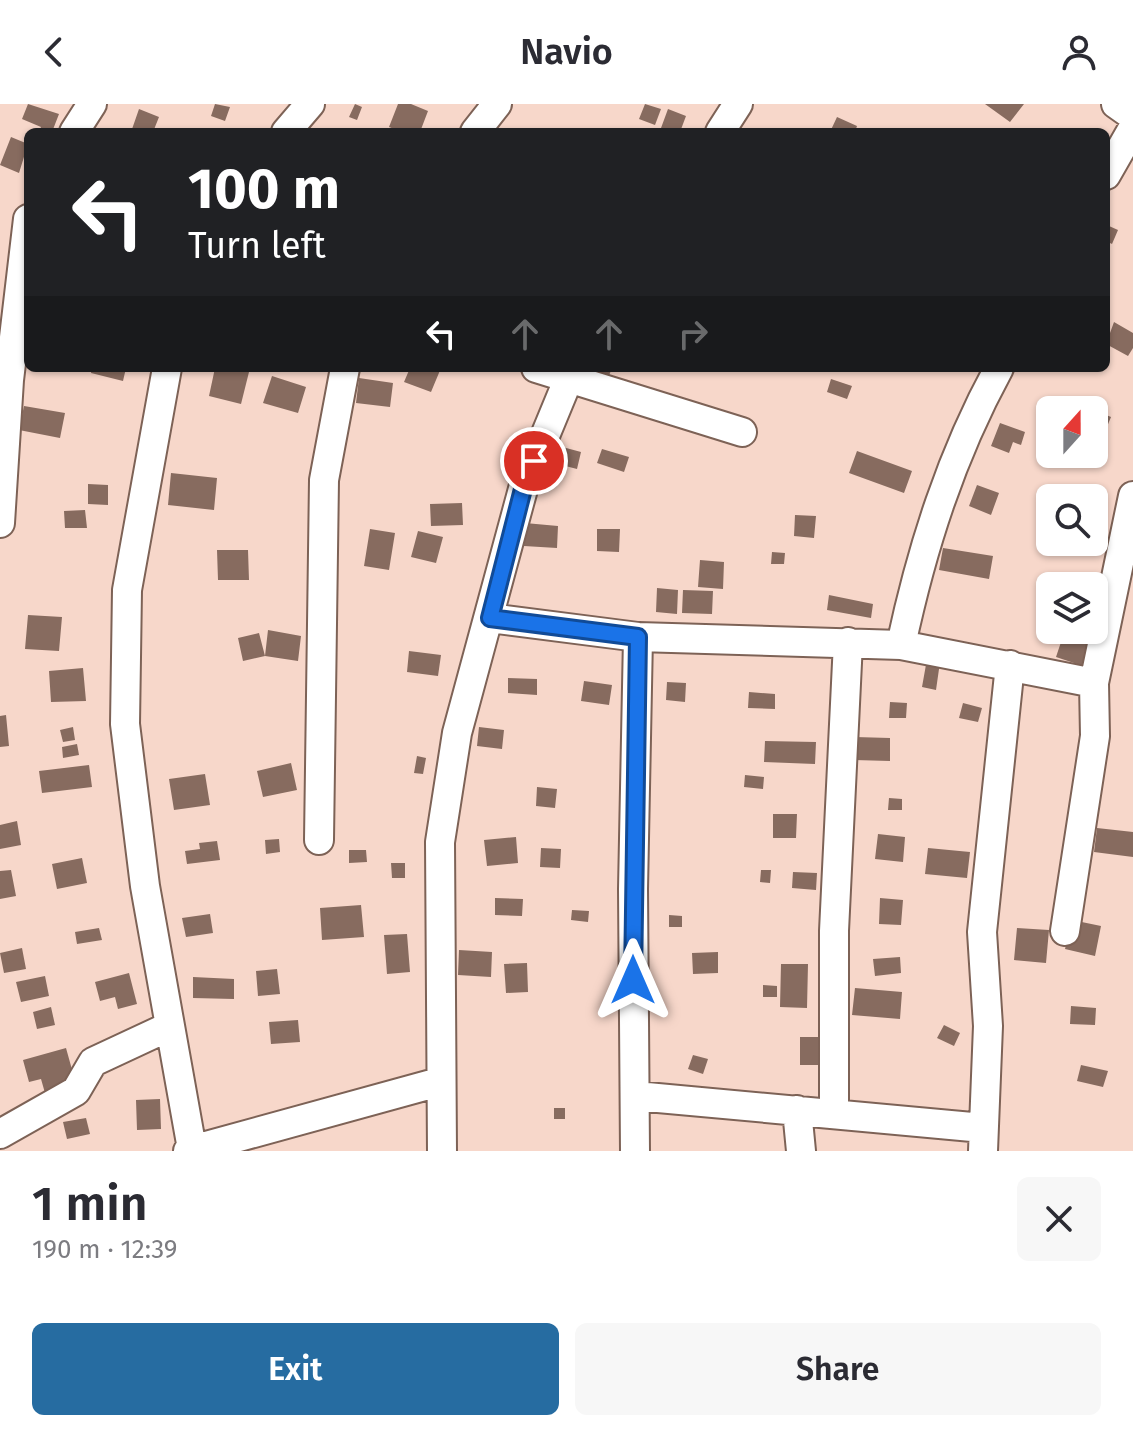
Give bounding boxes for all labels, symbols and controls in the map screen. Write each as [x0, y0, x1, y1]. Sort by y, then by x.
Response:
icon: back [32, 30, 76, 74]
text: Navio [520, 30, 613, 74]
icon: person [1057, 30, 1101, 74]
text: 100 m [188, 156, 340, 223]
icon: left [56, 160, 160, 264]
text: Turn left [188, 224, 326, 268]
icon: left [419, 312, 463, 356]
icon: ahead [503, 312, 547, 356]
icon: ahead [587, 312, 631, 356]
icon: right [671, 312, 715, 356]
north arrow [1036, 396, 1108, 468]
map controls [1036, 396, 1108, 644]
pin [500, 427, 568, 495]
icon: arrive [512, 439, 556, 483]
button: search [1036, 484, 1108, 556]
button: layers [1036, 572, 1108, 644]
position arrow [591, 938, 675, 1022]
text: 1 min [32, 1175, 148, 1233]
button: close [1017, 1177, 1101, 1261]
text: 190 m · 12:39 [32, 1234, 178, 1265]
button: Exit [32, 1323, 559, 1415]
button: Share [575, 1323, 1101, 1415]

